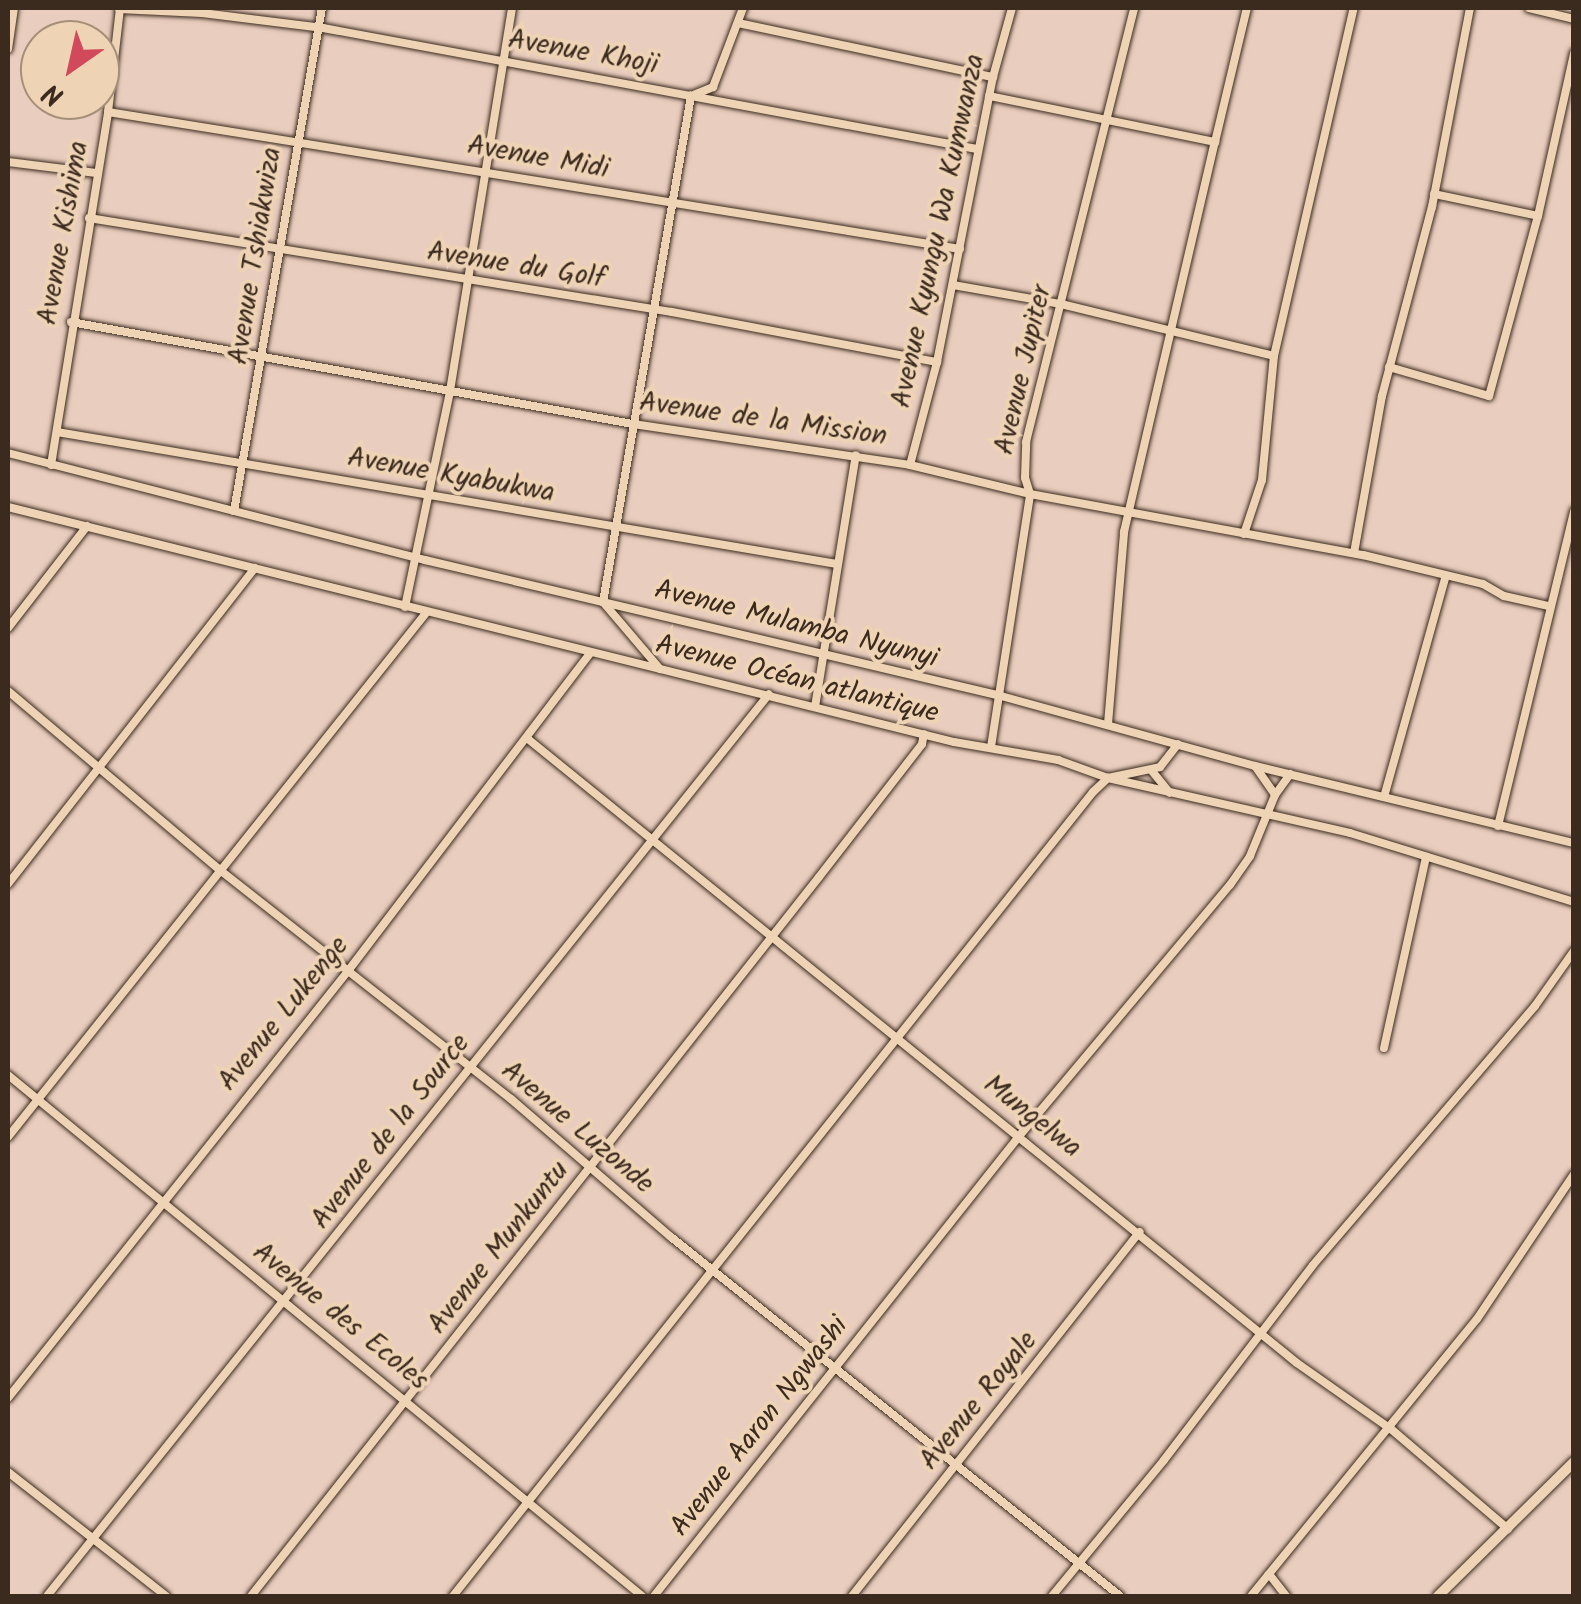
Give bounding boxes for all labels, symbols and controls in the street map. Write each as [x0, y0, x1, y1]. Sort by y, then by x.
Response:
north arrow [20, 20, 120, 120]
street label: Avenue Khoji [505, 23, 661, 83]
street label: Avenue Kyungu Wa Kumwanza [885, 51, 993, 411]
text: N [34, 70, 74, 117]
street label: Avenue Midi [465, 129, 611, 187]
street label: Avenue Kishima [31, 139, 97, 327]
street label: Avenue Tshiakwiza [222, 145, 290, 367]
street label: Avenue du Golf [425, 235, 607, 297]
street label: Avenue Jupiter [988, 282, 1060, 458]
street label: Avenue de la Mission [637, 386, 889, 454]
street label: Avenue Kyabukwa [345, 441, 557, 511]
street label: Avenue Mulamba Nyunyi [651, 574, 941, 676]
street label: Avenue Océan atlantique [652, 629, 942, 731]
street label: Avenue Lukenge [211, 930, 357, 1098]
street label: Avenue de la Source [304, 1028, 478, 1236]
street label: Avenue Luzonde [494, 1054, 660, 1202]
street label: Mungelwa [976, 1068, 1088, 1166]
street label: Avenue Munkuntu [421, 1155, 577, 1341]
street label: Avenue des Ecoles [245, 1236, 435, 1398]
street label: Avenue Aaron Ngwashi [664, 1310, 856, 1544]
street label: Avenue Royale [913, 1325, 1045, 1477]

